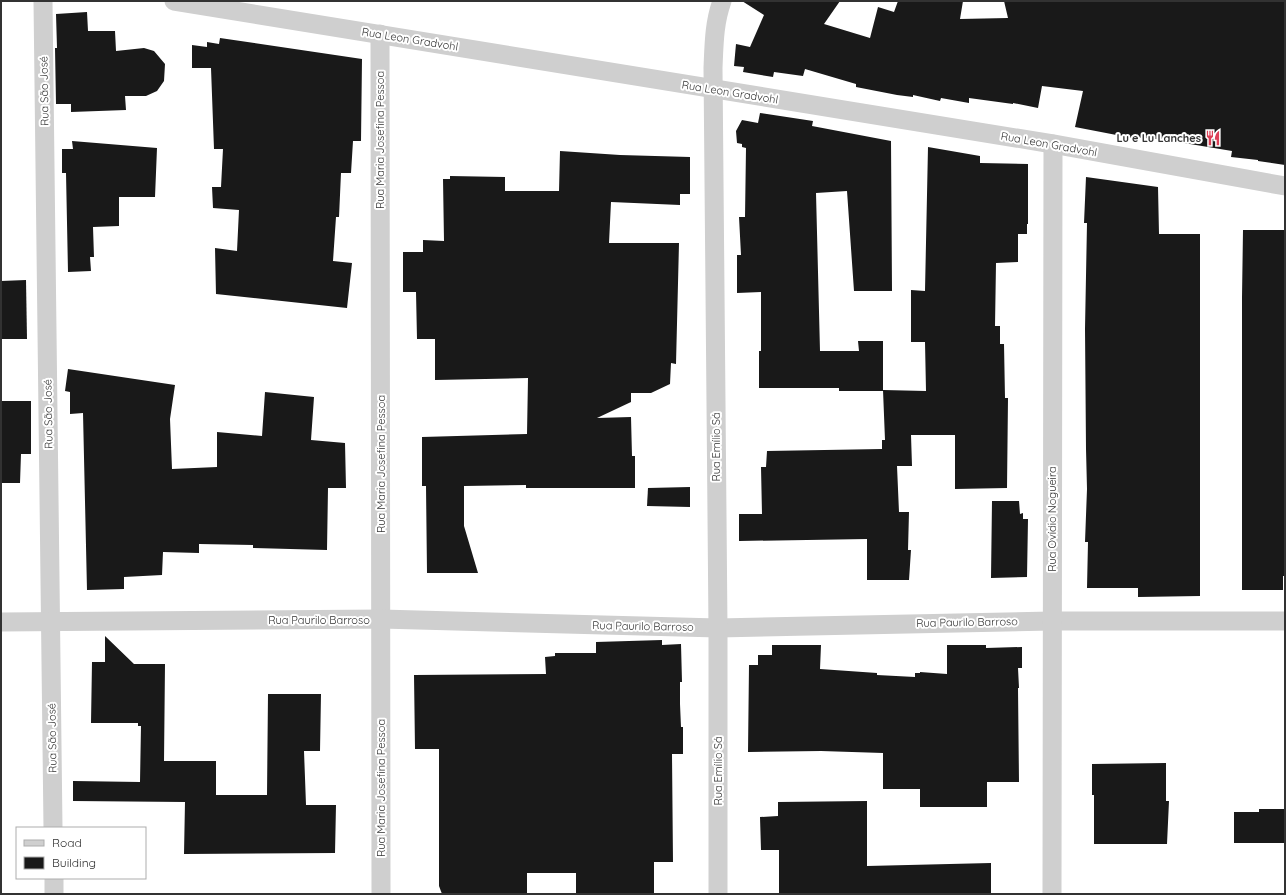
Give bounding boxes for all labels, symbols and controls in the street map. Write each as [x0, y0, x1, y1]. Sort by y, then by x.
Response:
street label: Rua Leon Gradvohl [361, 24, 459, 54]
street label: Rua São José [36, 56, 52, 126]
street label: Rua Maria Josefina Pessoa [373, 71, 387, 209]
street label: Rua Leon Gradvohl [681, 77, 779, 107]
street label: Rua Leon Gradvohl [1000, 129, 1098, 159]
restaurant icon: Lu e Lu Lanches [1204, 129, 1222, 147]
place label: Lu e Lu Lanches [1116, 131, 1201, 145]
street label: Rua São José [40, 379, 56, 449]
street label: Rua Maria Josefina Pessoa [374, 395, 388, 533]
street label: Rua Emílio Sá [709, 412, 723, 482]
street label: Rua Ovídio Nogueira [1045, 466, 1059, 572]
street label: Rua Paurilo Barroso [268, 613, 370, 627]
street label: Rua Paurilo Barroso [916, 614, 1018, 630]
street label: Rua Paurilo Barroso [592, 618, 694, 634]
street label: Rua São José [44, 703, 60, 773]
street label: Rua Maria Josefina Pessoa [374, 719, 388, 857]
street label: Rua Emílio Sá [711, 736, 725, 806]
legend [16, 827, 146, 879]
text: Road [52, 835, 82, 850]
text: Building [52, 855, 96, 870]

